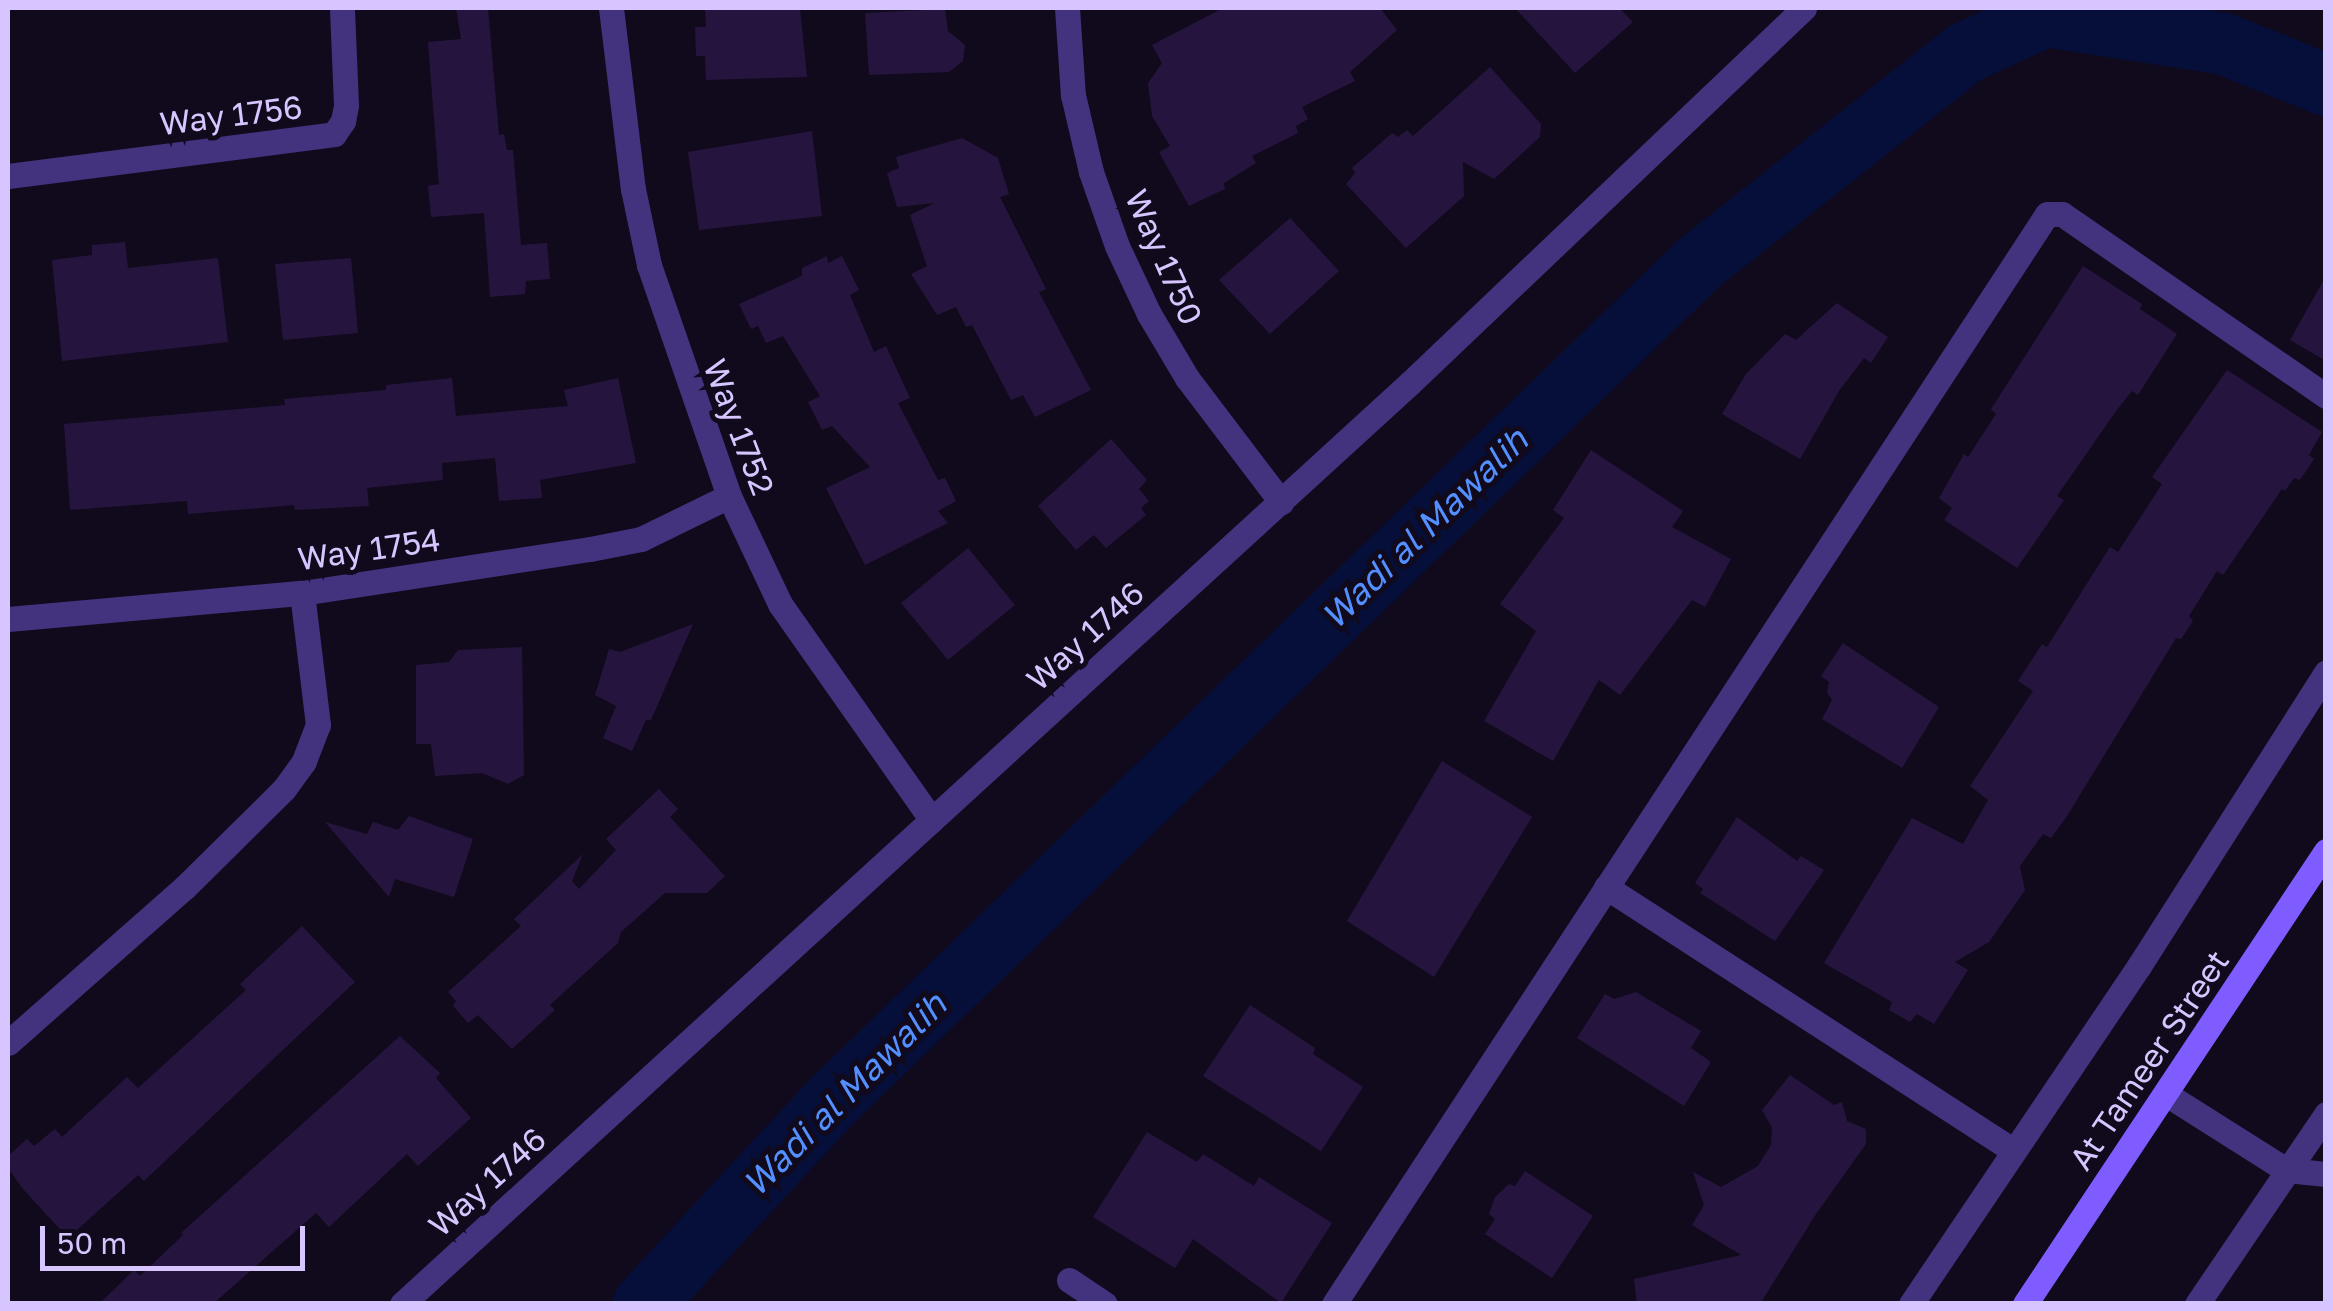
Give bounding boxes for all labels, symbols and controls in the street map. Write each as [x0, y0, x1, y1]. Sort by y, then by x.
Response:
street label: Way 1756 [158, 87, 304, 143]
street label: Way 1750 [1117, 184, 1211, 330]
street label: Way 1752 [696, 354, 782, 500]
water label: Wadi al Mawalih [1312, 419, 1536, 637]
street label: Way 1754 [295, 520, 443, 578]
street label: Way 1746 [1019, 574, 1151, 698]
street label: At Tameer Street [2061, 943, 2237, 1177]
water label: Wadi al Mawalih [734, 984, 954, 1204]
street label: Way 1746 [421, 1120, 553, 1244]
scale bar [45, 1206, 310, 1268]
text: 50 m [57, 1225, 127, 1261]

